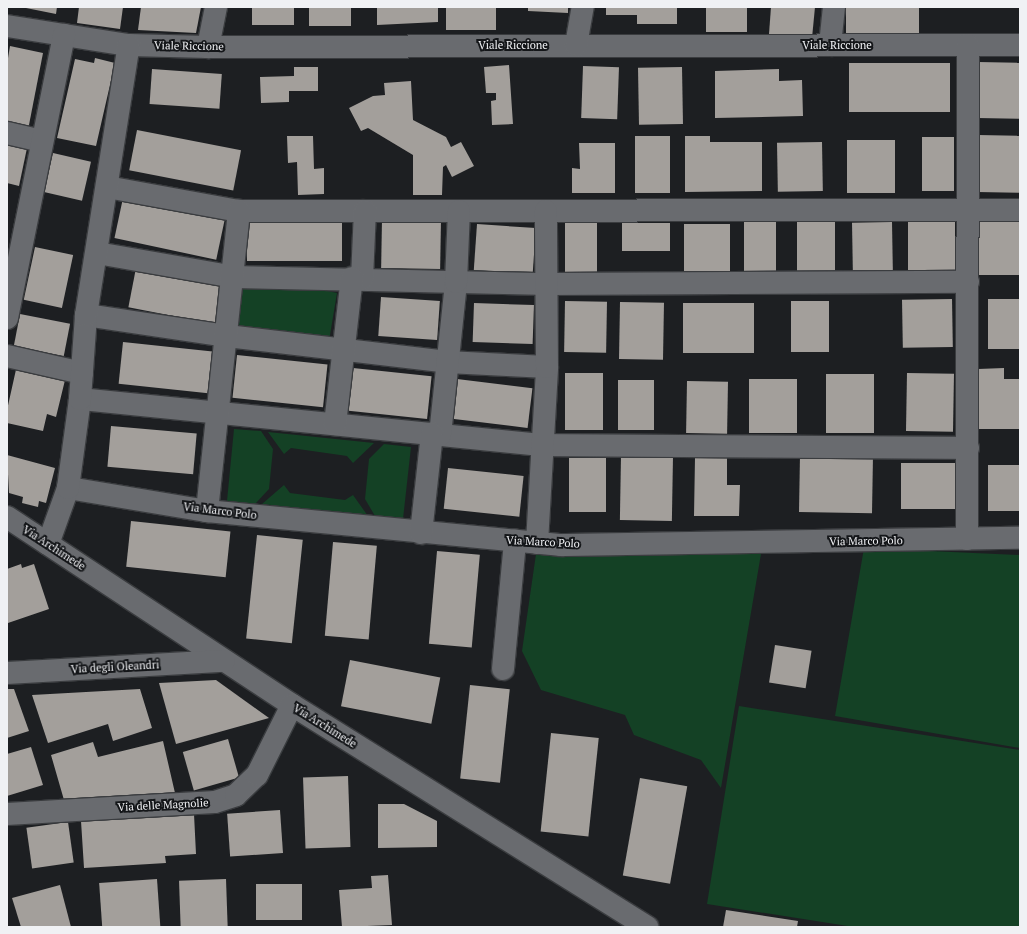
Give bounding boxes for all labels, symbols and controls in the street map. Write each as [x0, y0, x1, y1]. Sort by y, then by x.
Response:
street label: Viale Riccione [478, 38, 548, 52]
street label: Viale Riccione [802, 38, 872, 52]
street label: Viale Riccione [154, 39, 224, 53]
street label: Via Marco Polo [183, 500, 257, 522]
street label: Via Archimede [20, 523, 88, 573]
street label: Via Marco Polo [506, 533, 580, 551]
street label: Via Marco Polo [829, 534, 903, 548]
street label: Via degli Oleandri [70, 658, 160, 676]
street label: Via Archimede [291, 701, 359, 751]
street label: Via delle Magnolie [117, 796, 209, 814]

